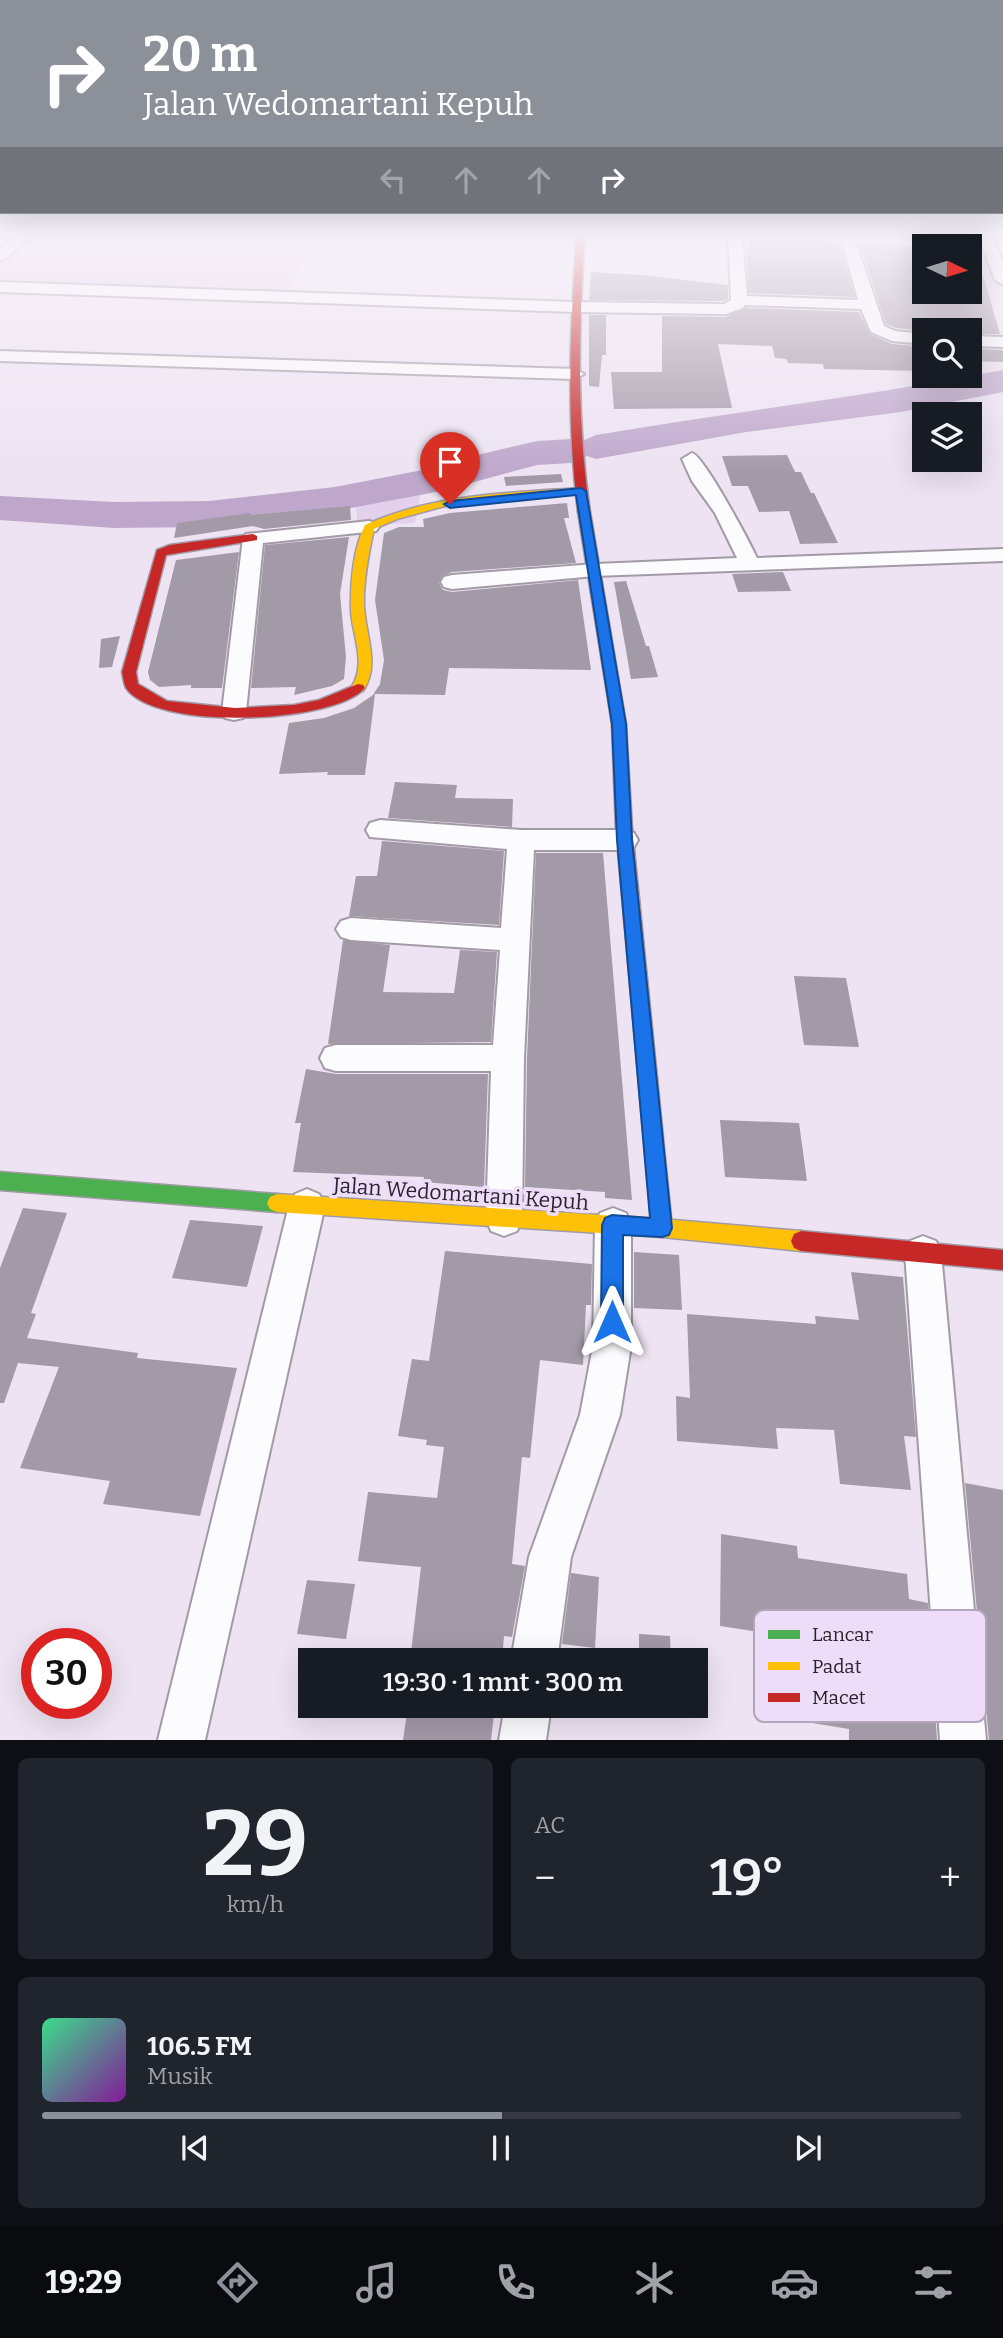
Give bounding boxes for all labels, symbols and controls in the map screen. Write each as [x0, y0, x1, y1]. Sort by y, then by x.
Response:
text: 20 m [143, 25, 257, 84]
icon: right [28, 28, 119, 119]
text: Jalan Wedomartani Kepuh [143, 85, 533, 123]
icon: left [374, 161, 412, 199]
icon: ahead [447, 161, 485, 199]
icon: ahead [520, 161, 558, 199]
icon: right [593, 161, 631, 199]
north arrow [912, 234, 982, 304]
map controls [912, 234, 982, 472]
button: search [912, 318, 982, 388]
button: layers [912, 402, 982, 472]
pin [420, 432, 480, 504]
icon: arrive [431, 443, 469, 481]
street label: Jalan Wedomartani Kepuh [331, 1172, 590, 1216]
position arrow [575, 1285, 649, 1359]
legend [754, 1610, 986, 1722]
text: Lancar [812, 1623, 873, 1646]
speed limit sign: 30 [21, 1628, 112, 1719]
text: Padat [812, 1655, 862, 1678]
text: 19:30 · 1 mnt · 300 m [383, 1667, 623, 1698]
text: Macet [812, 1686, 866, 1709]
text: 29 [203, 1790, 308, 1899]
text: AC [535, 1811, 565, 1839]
text: 19° [710, 1846, 785, 1909]
text: − [535, 1855, 555, 1901]
text: + [939, 1855, 961, 1901]
text: km/h [227, 1890, 284, 1918]
text: 106.5 FM [147, 2031, 252, 2062]
text: Musik [147, 2062, 213, 2090]
icon: previous [176, 2129, 214, 2167]
icon: pause [482, 2129, 520, 2167]
icon: next [789, 2129, 827, 2167]
icon: directions [213, 2258, 262, 2307]
icon: music [352, 2258, 401, 2307]
icon: phone [491, 2258, 540, 2307]
icon: climate [630, 2258, 679, 2307]
icon: car [770, 2258, 819, 2307]
icon: filters [909, 2258, 958, 2307]
text: 19:29 [45, 2263, 122, 2301]

